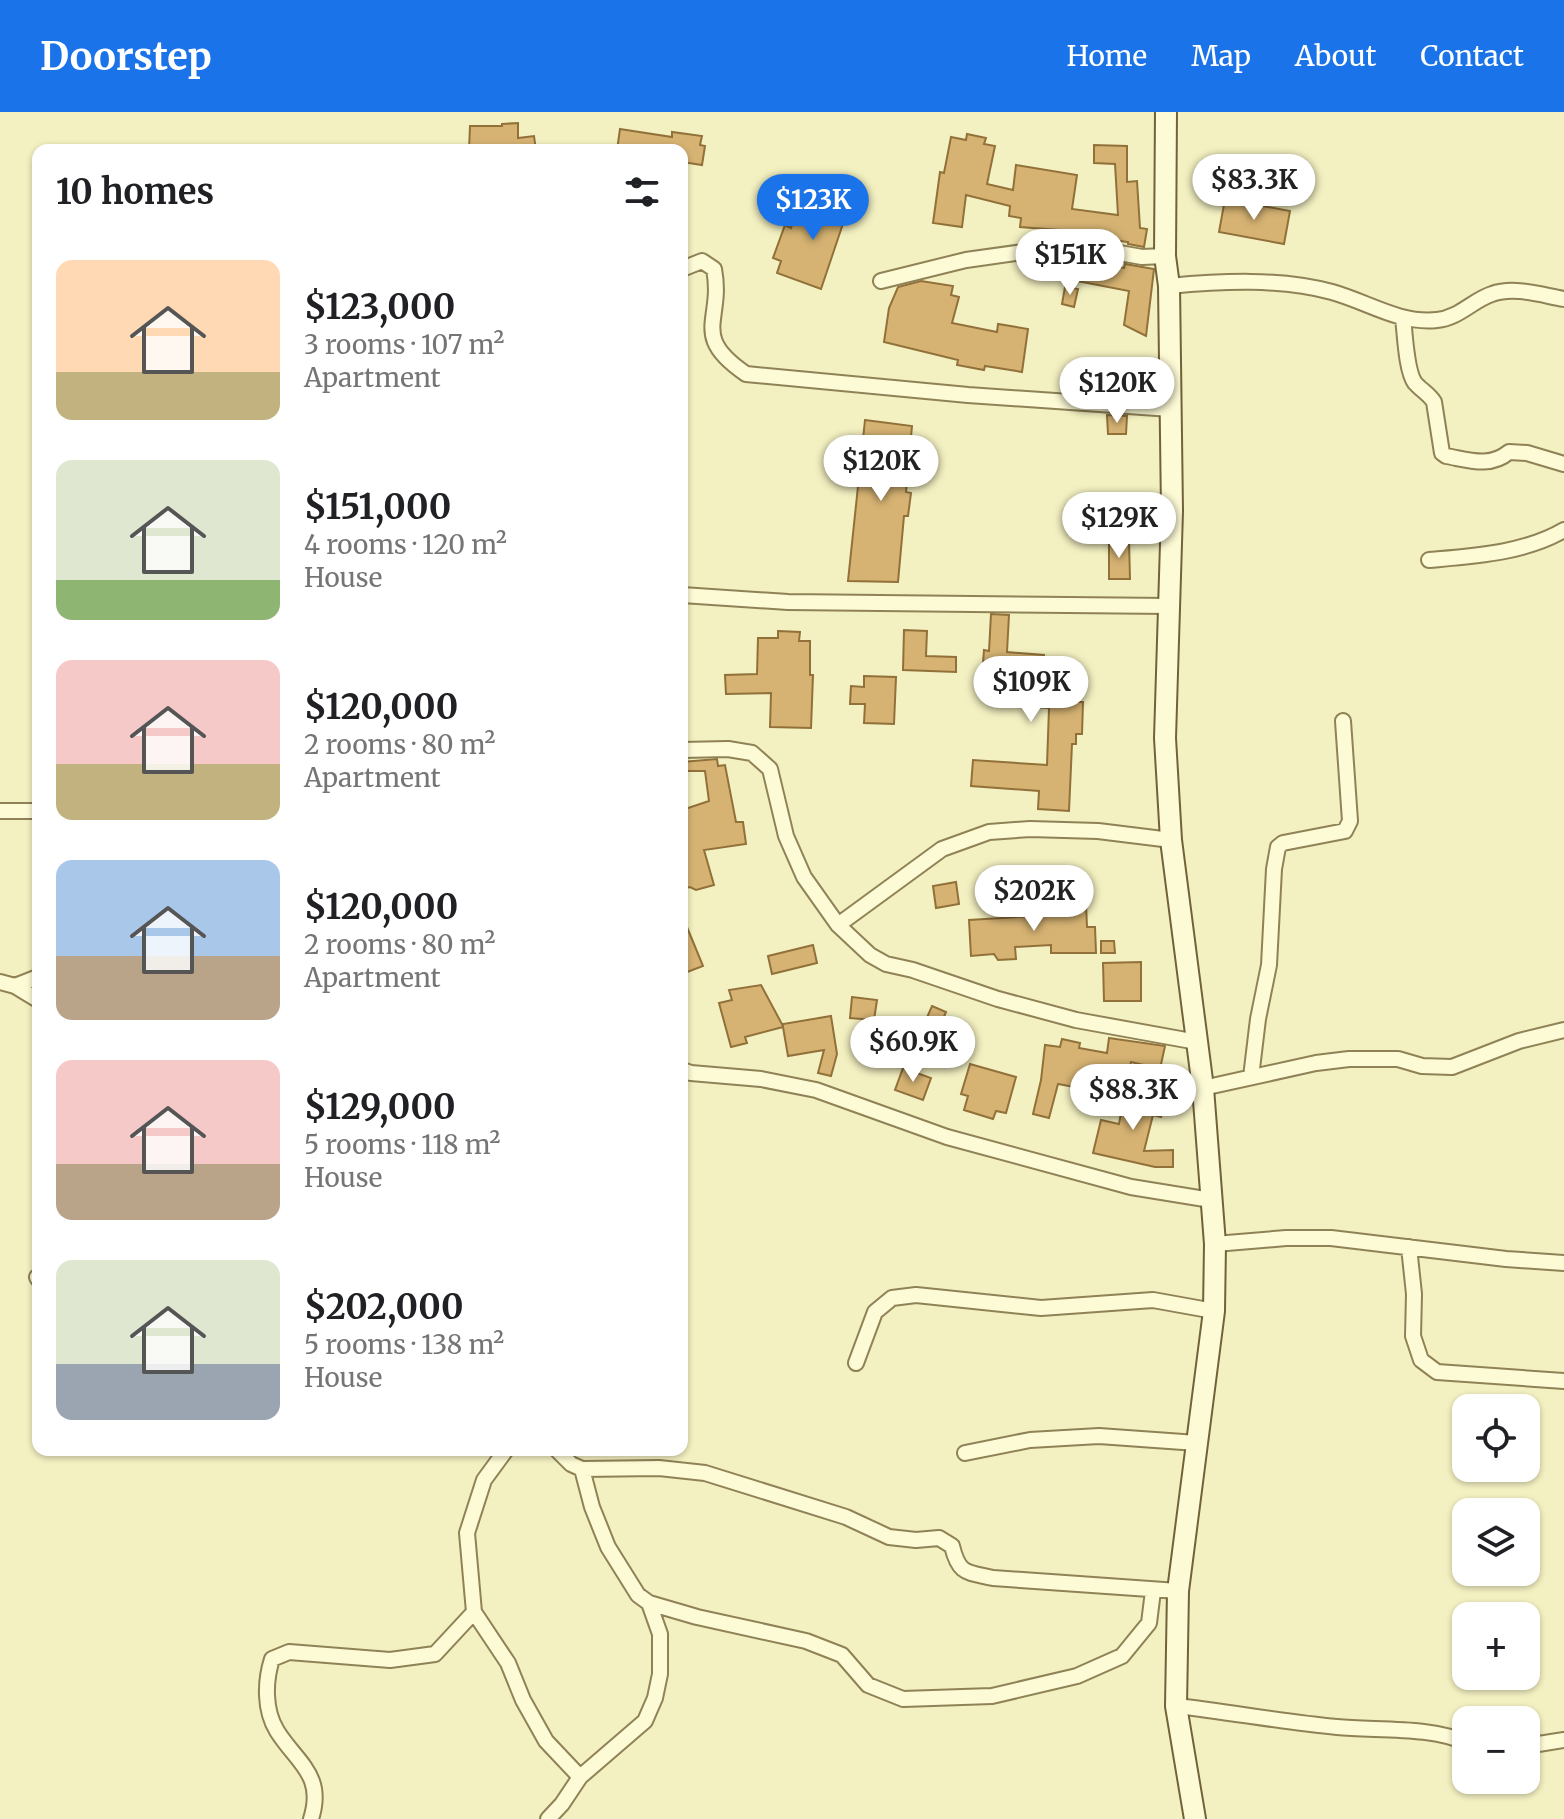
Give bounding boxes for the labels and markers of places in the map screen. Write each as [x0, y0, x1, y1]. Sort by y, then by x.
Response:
pin: $83.3K [1189, 154, 1319, 222]
pin: $123K [757, 174, 869, 242]
pin: $151K [1014, 229, 1126, 297]
pin: $120K [1061, 357, 1173, 425]
pin: $120K [825, 435, 937, 503]
pin: $129K [1063, 492, 1175, 560]
pin: $109K [975, 656, 1087, 724]
pin: $202K [978, 865, 1090, 933]
pin: $60.9K [848, 1016, 978, 1084]
pin: $88.3K [1068, 1064, 1198, 1132]

